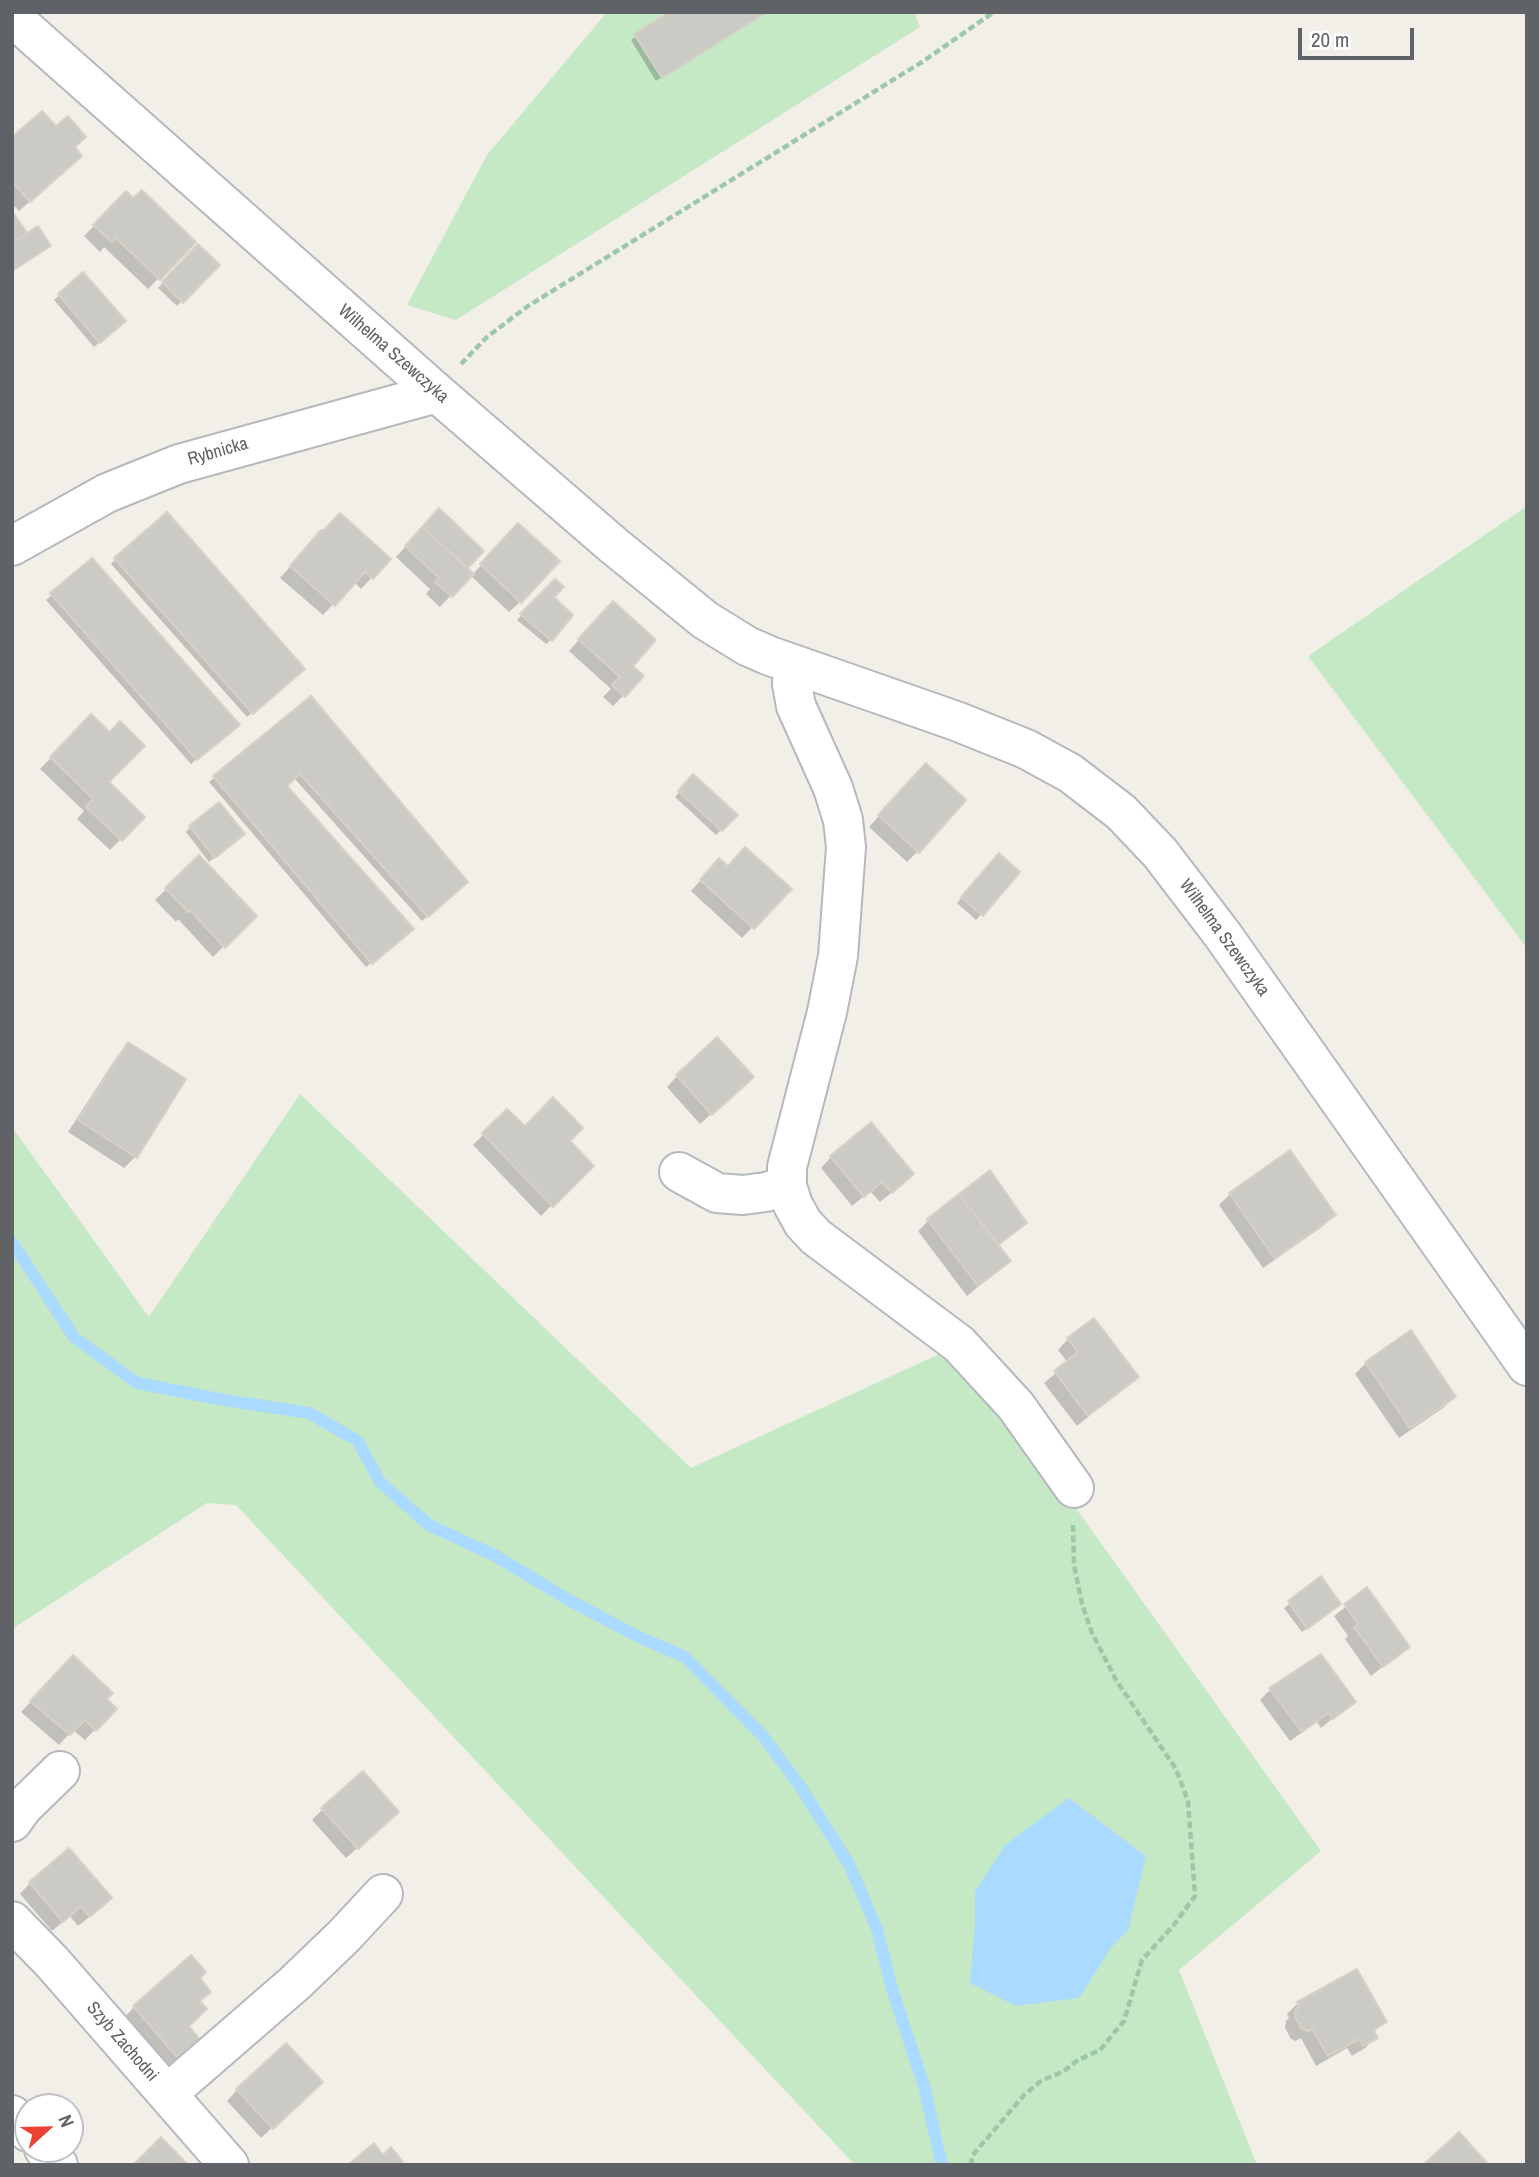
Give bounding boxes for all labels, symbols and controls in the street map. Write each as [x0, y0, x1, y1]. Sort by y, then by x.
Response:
scale bar [1301, 14, 1416, 58]
text: 20 m [1311, 25, 1349, 54]
street label: Wilhelma Szewczyka [333, 300, 453, 408]
street label: Rybnicka [185, 433, 251, 471]
street label: Wilhelma Szewczyka [1174, 875, 1274, 1001]
street label: Szyb Zachodni [82, 1998, 162, 2086]
north arrow [14, 2093, 84, 2163]
text: N [52, 2111, 81, 2131]

